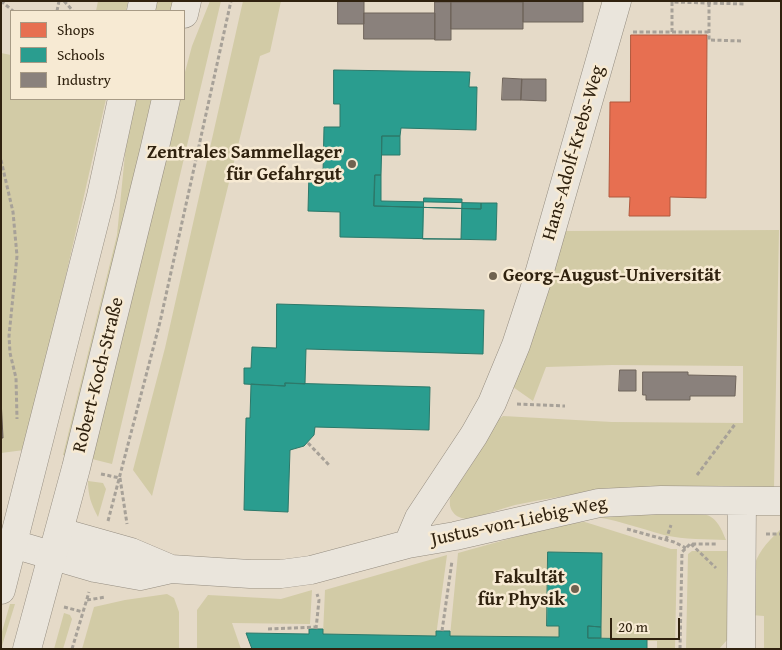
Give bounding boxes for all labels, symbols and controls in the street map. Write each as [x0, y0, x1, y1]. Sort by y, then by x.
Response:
legend [10, 10, 185, 100]
text: Shops [57, 19, 94, 40]
text: Schools [57, 44, 105, 65]
street label: Hans-Adolf-Krebs-Weg [538, 63, 610, 243]
text: Industry [57, 69, 111, 90]
place label: Zentrales Sammellager für Gefahrgut [147, 142, 342, 186]
marker: Zentrales Sammellager für Gefahrgut [346, 158, 358, 170]
place label: Georg-August-Universität [503, 265, 721, 287]
marker: Georg-August-Universität [487, 270, 499, 282]
street label: Robert-Koch-Straße [69, 295, 129, 455]
street label: Justus-von-Liebig-Weg [429, 492, 609, 552]
place label: Fakultät für Physik [478, 567, 565, 611]
marker: Fakultät für Physik [569, 583, 581, 595]
scale bar [612, 608, 682, 640]
text: 20 m [618, 616, 648, 637]

